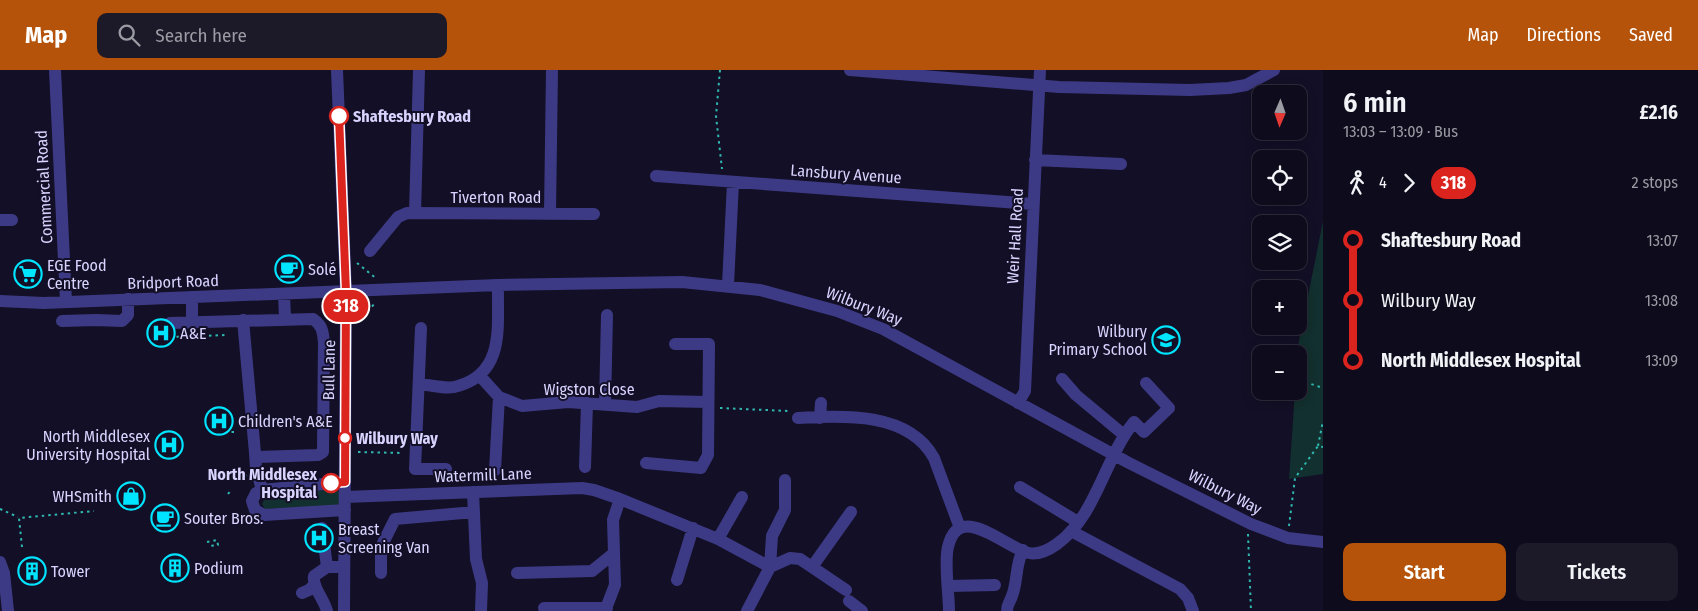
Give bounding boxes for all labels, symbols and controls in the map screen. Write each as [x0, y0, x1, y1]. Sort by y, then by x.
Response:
search box [97, 13, 447, 58]
text: Map [25, 21, 67, 49]
icon: search [115, 21, 143, 49]
text: Search here [155, 24, 247, 47]
text: Map [1467, 24, 1499, 46]
text: Directions [1527, 24, 1601, 46]
text: Saved [1629, 24, 1673, 46]
north arrow [1252, 85, 1308, 140]
map controls [1252, 85, 1307, 400]
text: 6 min [1343, 86, 1407, 119]
text: £2.16 [1639, 101, 1678, 124]
marker: Shaftesbury Road [329, 106, 349, 126]
place label: Shaftesbury Road [353, 107, 471, 126]
text: 13:03 – 13:09 · Bus [1343, 122, 1458, 141]
street label: Commercial Road [32, 130, 56, 244]
button: locate [1252, 150, 1307, 205]
street label: Lansbury Avenue [790, 161, 902, 187]
icon: walk [1343, 169, 1371, 197]
icon: forward [1395, 169, 1423, 197]
text: 318 [1441, 172, 1466, 194]
text: 4 [1379, 173, 1387, 192]
text: 2 stops [1632, 173, 1678, 192]
street label: Tiverton Road [451, 188, 541, 207]
street label: Weir Hall Road [1003, 188, 1027, 284]
button: layers [1252, 215, 1307, 270]
text: Shaftesbury Road [1381, 229, 1521, 252]
text: 13:07 [1647, 231, 1678, 250]
cafe icon: Solé [274, 254, 304, 284]
place label: EGE Food Centre [47, 256, 107, 293]
supermarket icon: EGE Food Centre [13, 259, 43, 289]
place label: Solé [308, 260, 336, 279]
street label: Bridport Road [127, 271, 219, 293]
button: + [1252, 280, 1307, 335]
street label: Wilbury Way [823, 283, 905, 329]
text: Wilbury Way [1381, 289, 1476, 312]
line badge: 318 [317, 290, 375, 322]
text: 13:08 [1645, 291, 1678, 310]
text: 318 [333, 295, 359, 317]
hospital icon: A&E [146, 318, 176, 348]
place label: Wilbury Primary School [1048, 322, 1148, 359]
place label: A&E [180, 324, 207, 343]
school or university icon: Wilbury Primary School [1151, 325, 1181, 355]
street label: Bull Lane [319, 340, 339, 400]
button: − [1252, 345, 1307, 400]
text: North Middlesex Hospital [1381, 349, 1581, 372]
text: 13:09 [1645, 351, 1678, 370]
street label: Wigston Close [543, 380, 635, 399]
hospital icon: Children's A&E [204, 406, 234, 436]
place label: Children's A&E [238, 412, 333, 431]
place label: North Middlesex University Hospital [26, 427, 150, 464]
place label: Wilbury Way [356, 429, 438, 448]
hospital icon: North Middlesex University Hospital [154, 430, 184, 460]
marker: Wilbury Way [338, 431, 352, 445]
street label: Watermill Lane [434, 464, 532, 486]
place label: North Middlesex Hospital [208, 465, 318, 502]
street label: Wilbury Way [1185, 465, 1266, 519]
marker: North Middlesex Hospital [321, 473, 341, 493]
shop icon: WHSmith [116, 481, 146, 511]
place label: WHSmith [52, 487, 112, 506]
cafe icon: Souter Bros. [150, 503, 180, 533]
place label: Souter Bros. [184, 509, 264, 528]
place label: Breast Screening Van [338, 520, 430, 557]
hospital icon: Breast Screening Van [304, 523, 334, 553]
button: Start [1343, 543, 1506, 601]
button: Tickets [1516, 543, 1678, 601]
building icon: Podium [160, 553, 190, 583]
building icon: Tower [17, 556, 47, 586]
place label: Podium [194, 559, 244, 578]
place label: Tower [51, 562, 90, 581]

